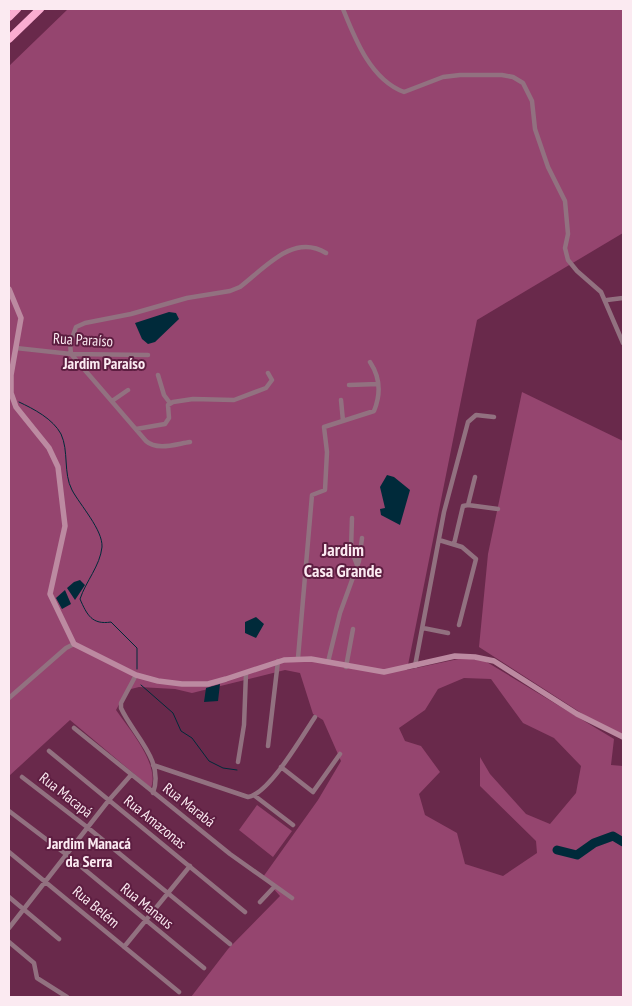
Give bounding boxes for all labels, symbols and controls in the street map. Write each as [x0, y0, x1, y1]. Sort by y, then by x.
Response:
street label: Rua Paraíso [52, 328, 114, 351]
district label: Jardim Paraíso [62, 353, 145, 373]
district label: Jardim Casa Grande [304, 538, 382, 582]
street label: Rua Macapá [36, 768, 97, 821]
street label: Rua Marabá [159, 778, 219, 831]
street label: Rua Amazonas [120, 791, 190, 853]
district label: Jardim Manacá da Serra [46, 833, 131, 871]
street label: Rua Manaus [117, 879, 178, 933]
street label: Rua Belém [69, 881, 124, 932]

